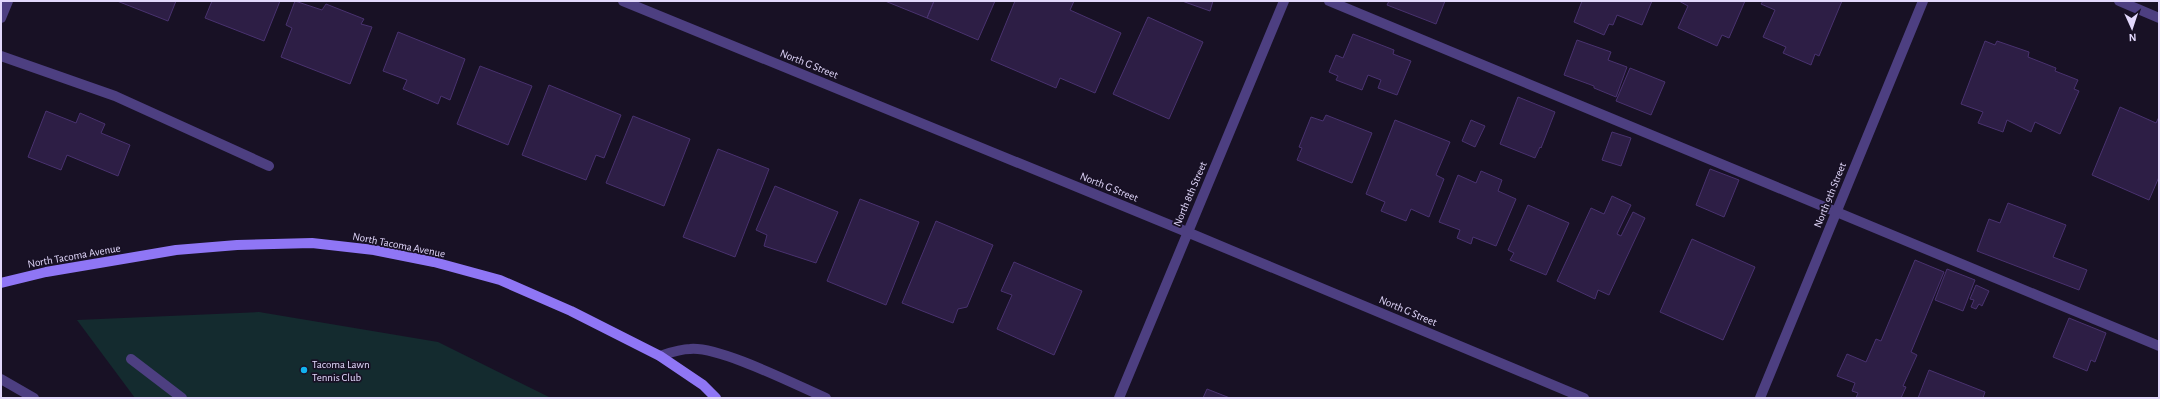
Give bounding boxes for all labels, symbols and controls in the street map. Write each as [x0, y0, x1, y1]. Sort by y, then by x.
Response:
north arrow [2112, 8, 2152, 48]
text: N [2128, 32, 2137, 43]
street label: North G Street [778, 47, 840, 81]
street label: North 8th Street [1171, 159, 1209, 228]
street label: North 9th Street [1812, 160, 1848, 229]
street label: North G Street [1078, 170, 1140, 204]
street label: North Tacoma Avenue [352, 231, 446, 259]
street label: North Tacoma Avenue [27, 242, 121, 270]
street label: North G Street [1378, 294, 1439, 328]
place label: Tacoma Lawn Tennis Club [312, 359, 370, 383]
marker: Tacoma Lawn Tennis Club [299, 365, 309, 375]

